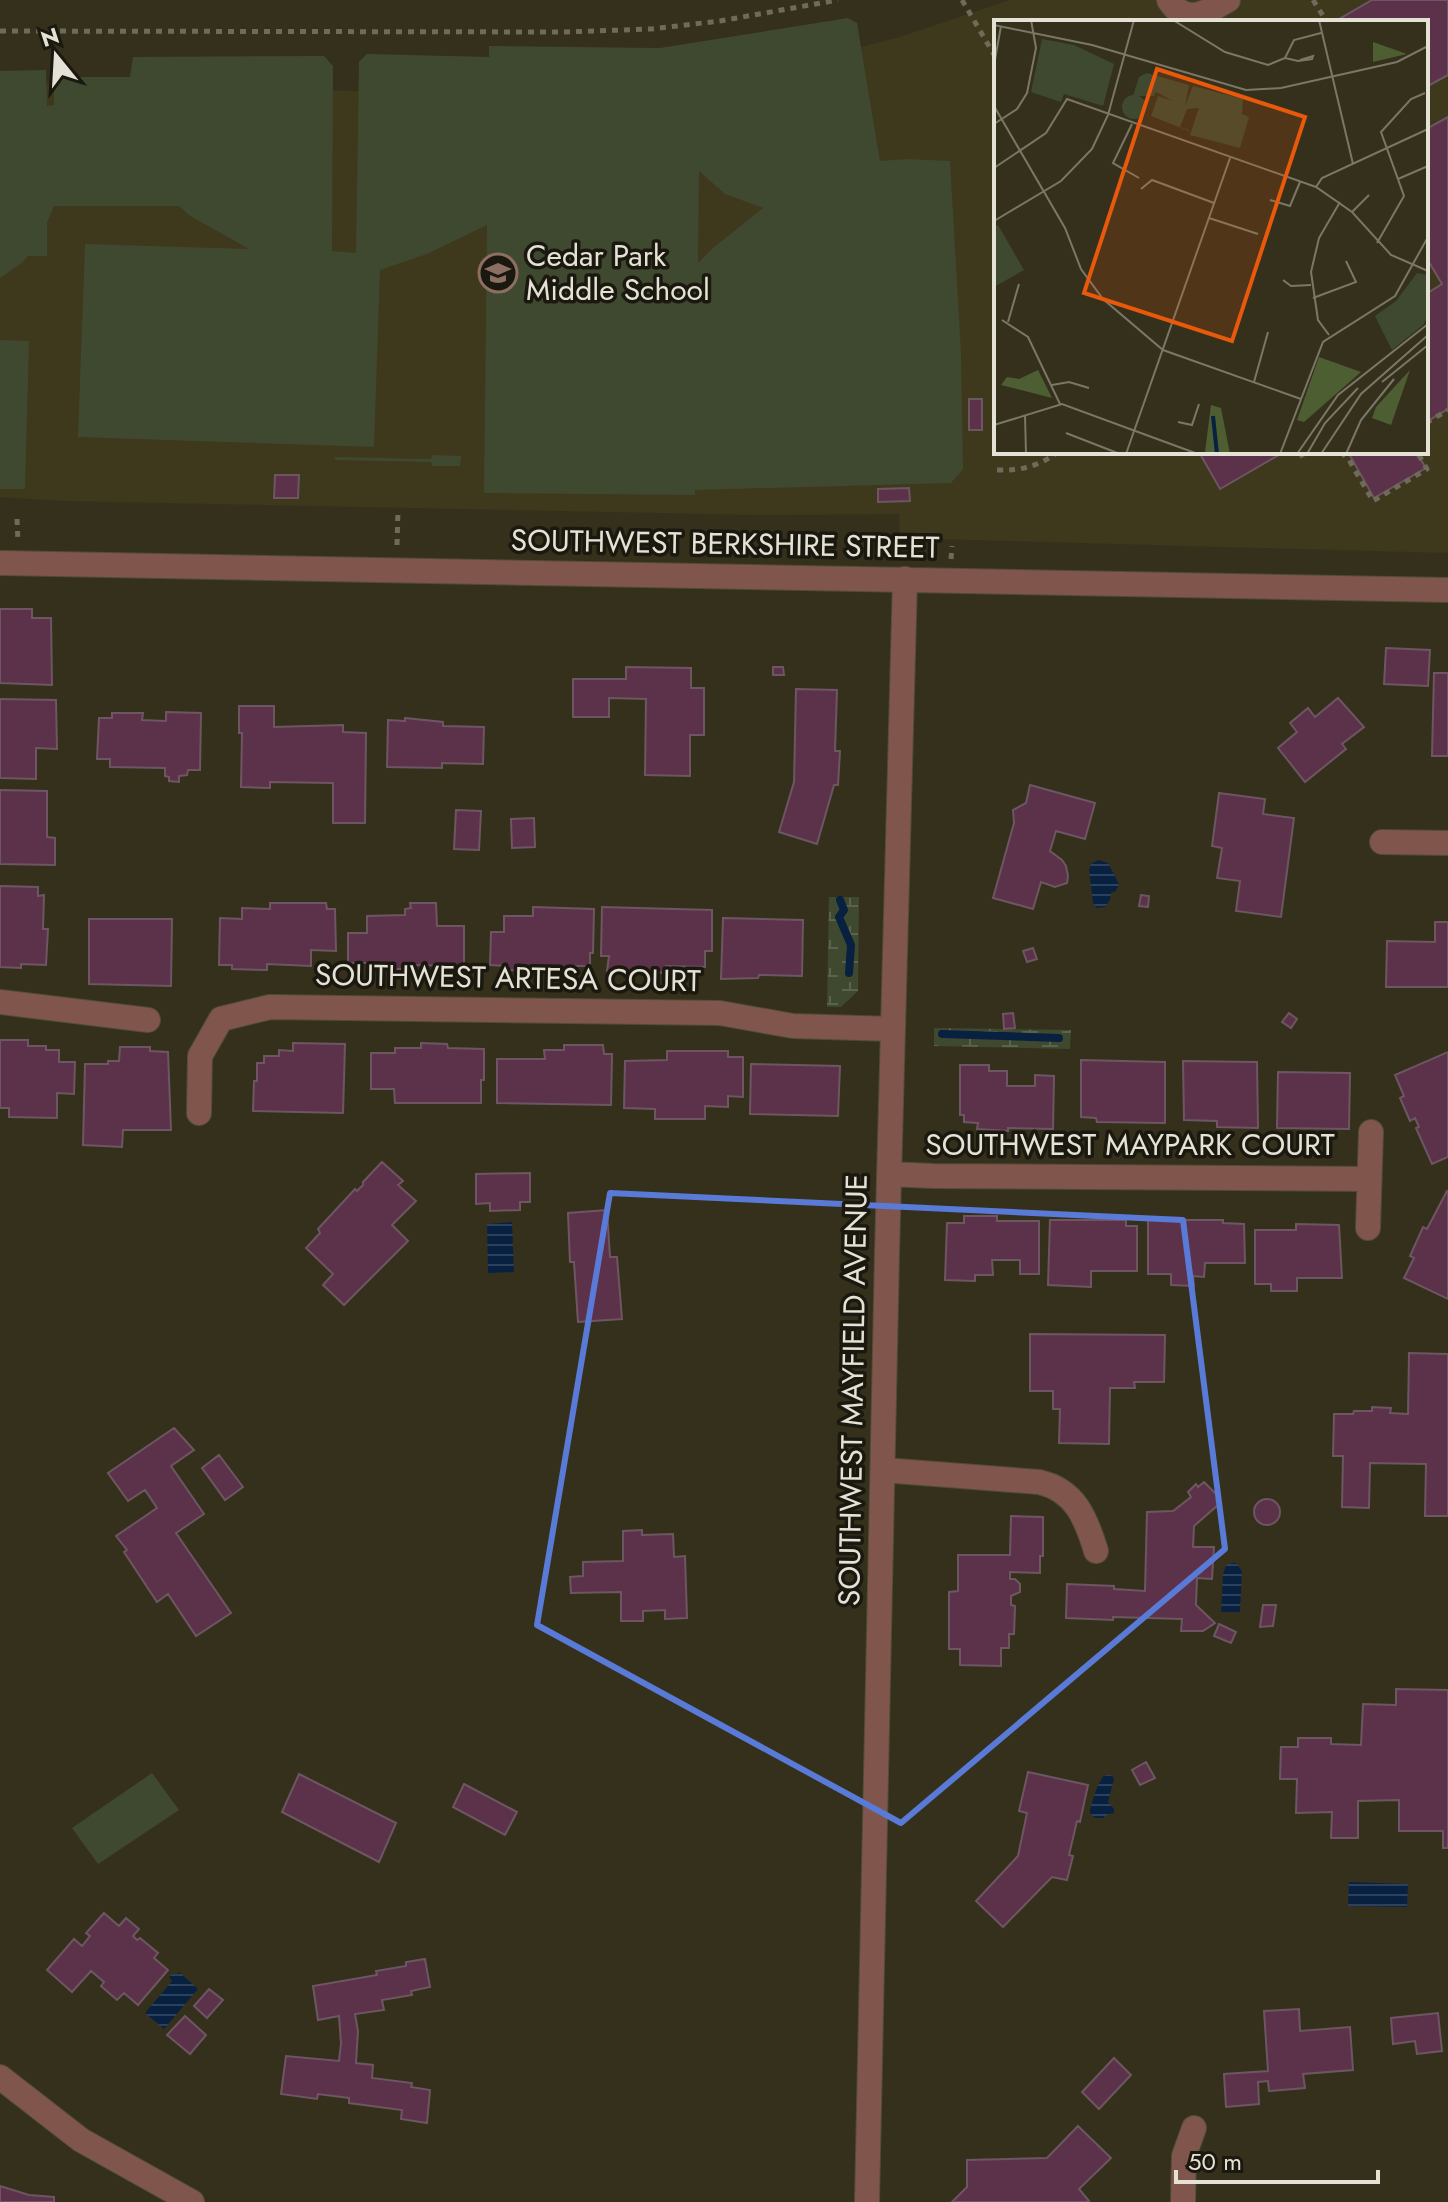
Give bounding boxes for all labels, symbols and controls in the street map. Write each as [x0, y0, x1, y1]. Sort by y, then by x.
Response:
north arrow [16, 16, 96, 96]
text: N [37, 19, 63, 55]
inset map [994, 20, 1428, 454]
place label: Cedar Park Middle School [526, 234, 710, 311]
school or university icon: Cedar Park Middle School [477, 252, 519, 294]
street label: SOUTHWEST BERKSHIRE STREET [510, 518, 940, 569]
street label: SOUTHWEST ARTESA COURT [315, 953, 701, 1002]
street label: SOUTHWEST MAYPARK COURT [925, 1123, 1335, 1166]
street label: SOUTHWEST MAYFIELD AVENUE [827, 1174, 878, 1606]
scale bar [1176, 2134, 1378, 2184]
text: 50 m [1188, 2144, 1242, 2179]

